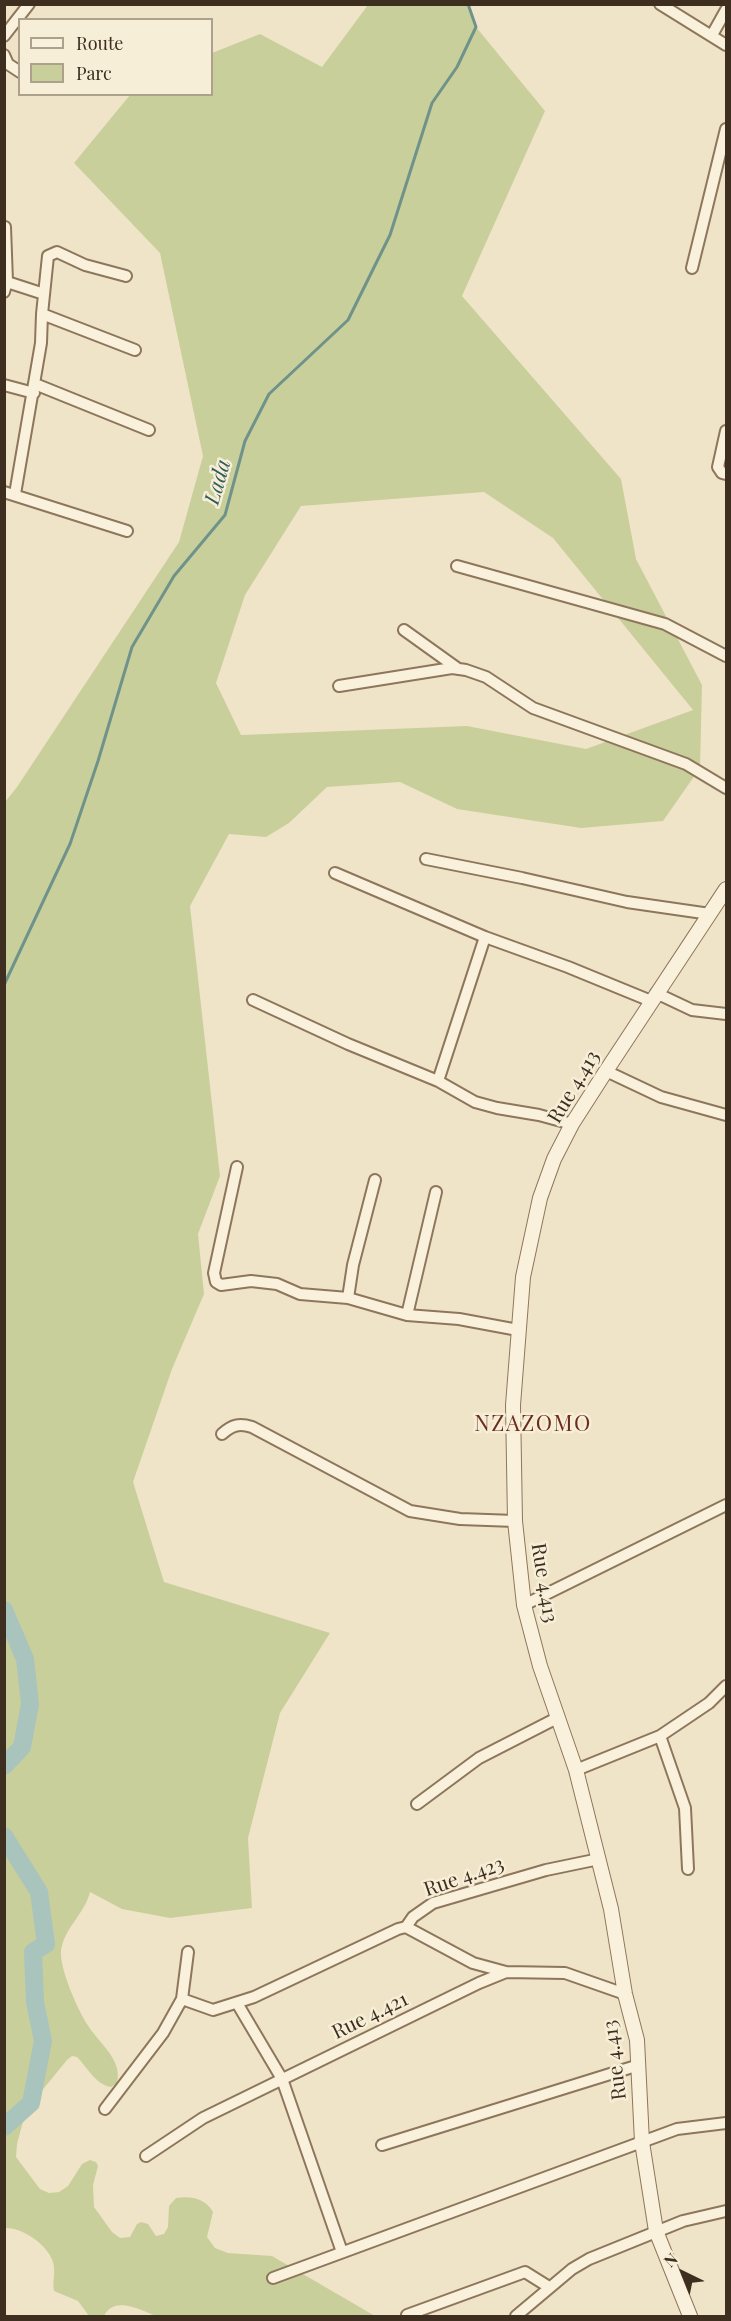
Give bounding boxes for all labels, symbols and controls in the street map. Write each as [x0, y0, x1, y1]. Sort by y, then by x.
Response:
legend [18, 18, 213, 96]
text: Route [76, 31, 123, 55]
text: Parc [76, 61, 112, 85]
water label: Lada [200, 457, 236, 507]
street label: Rue 4.413 [543, 1046, 605, 1128]
district label: NZAZOMO [474, 1411, 592, 1437]
street label: Rue 4.413 [526, 1541, 562, 1625]
street label: Rue 4.423 [421, 1852, 507, 1902]
street label: Rue 4.421 [328, 1987, 412, 2045]
street label: Rue 4.413 [598, 2019, 632, 2101]
north arrow [653, 2243, 713, 2303]
text: N [659, 2248, 682, 2271]

